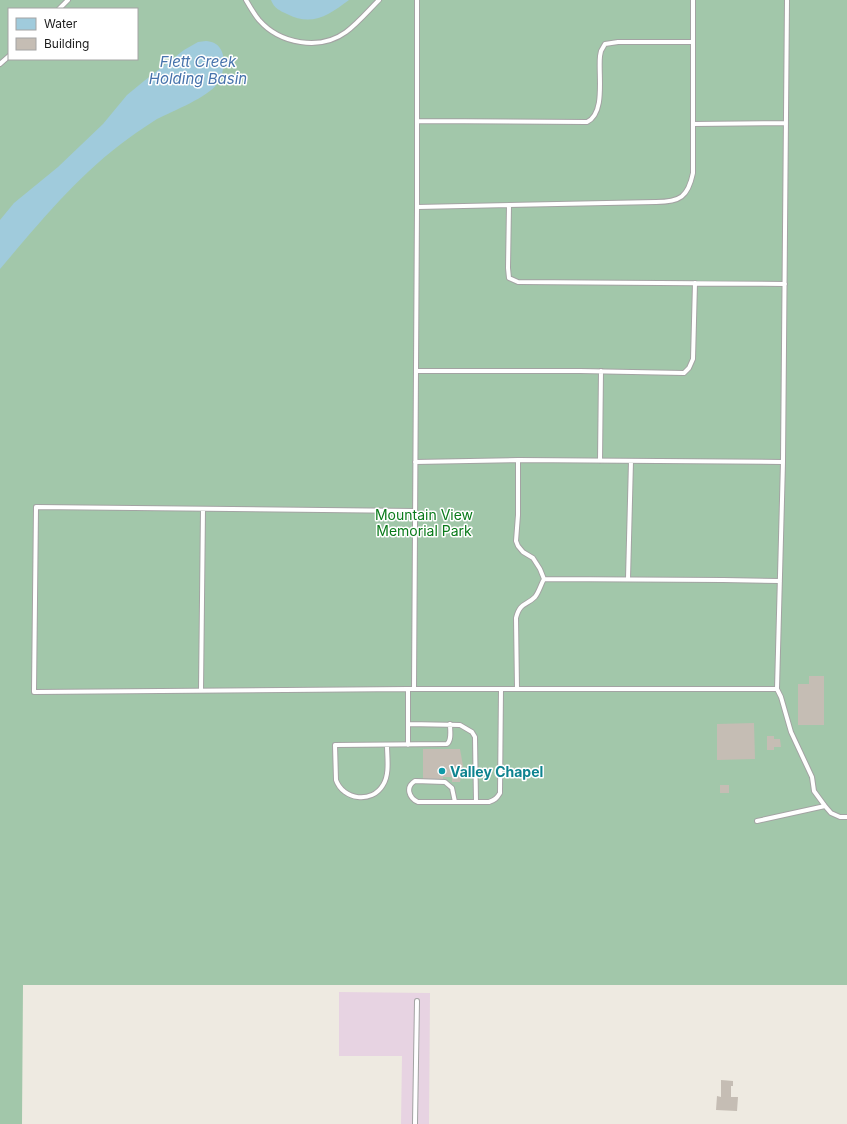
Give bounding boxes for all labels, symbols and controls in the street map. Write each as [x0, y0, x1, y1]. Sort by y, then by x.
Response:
legend [8, 8, 138, 60]
text: Water [44, 16, 78, 31]
text: Building [44, 36, 89, 51]
water label: Flett Creek Holding Basin [149, 52, 247, 88]
park label: Mountain View Memorial Park [375, 506, 473, 539]
place label: Valley Chapel [450, 763, 543, 780]
marker: Valley Chapel [437, 766, 447, 776]

